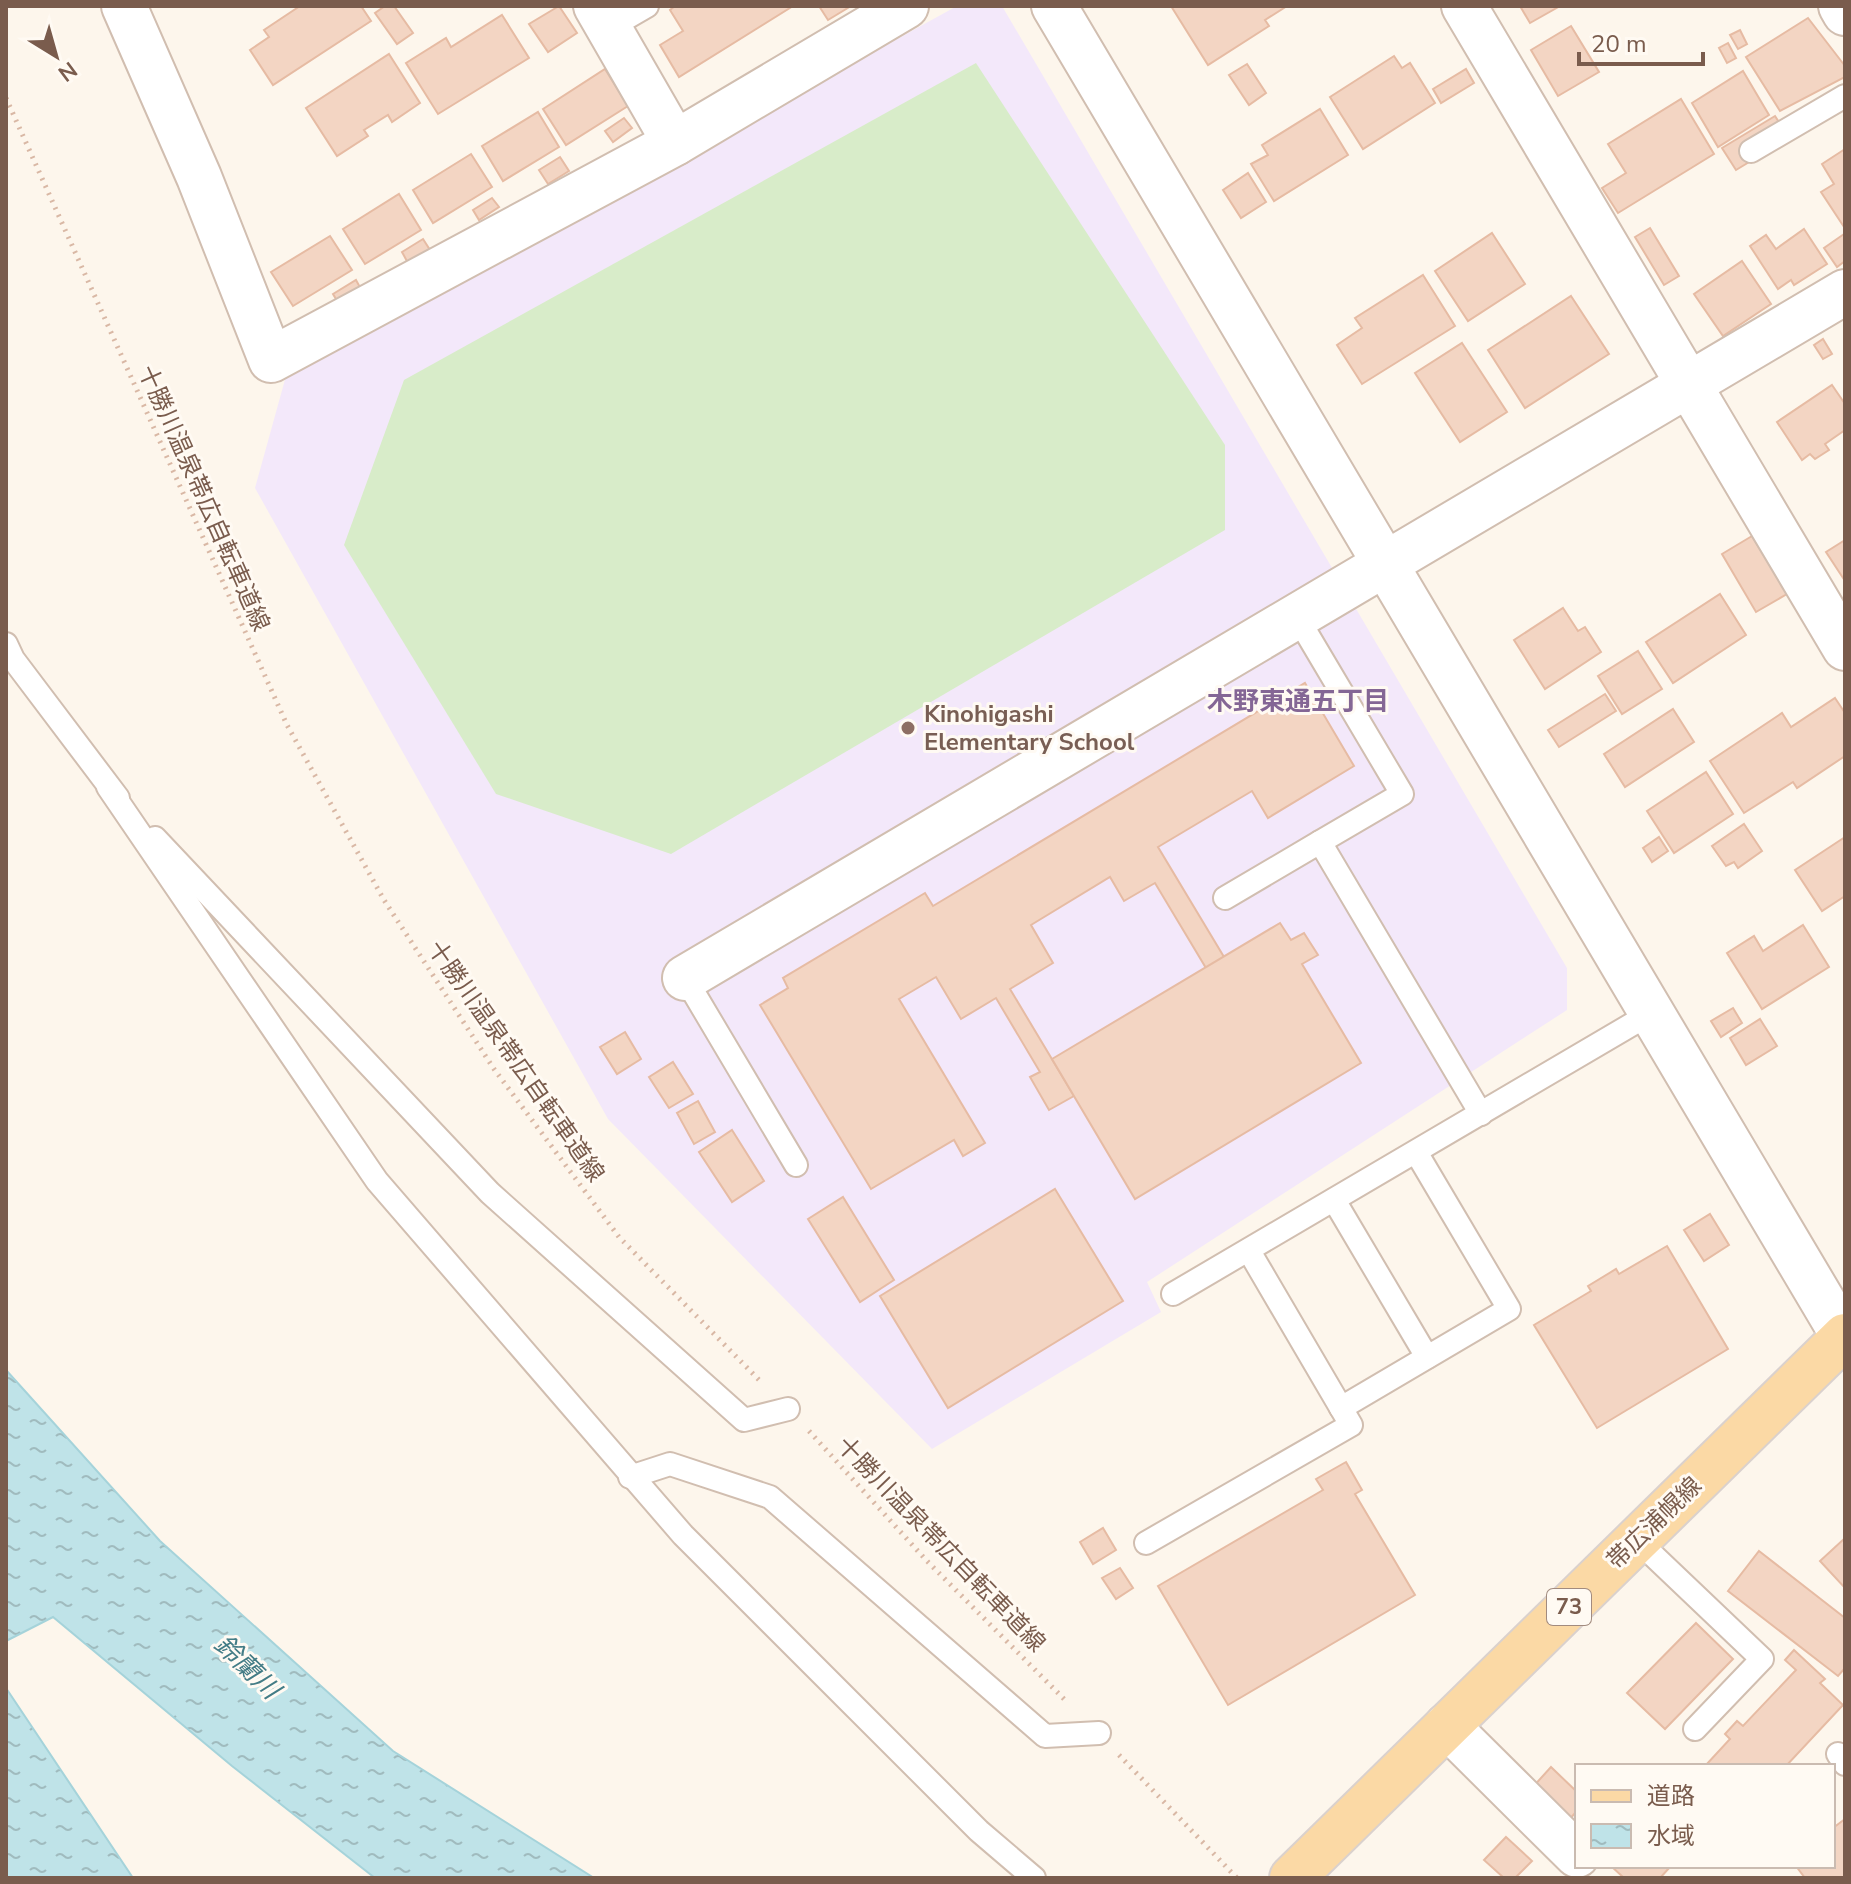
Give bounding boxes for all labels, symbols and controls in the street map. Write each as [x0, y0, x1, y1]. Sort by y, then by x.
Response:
north arrow [16, 16, 96, 96]
scale bar [1579, 16, 1703, 66]
text: 20 m [1591, 28, 1647, 60]
text: N [52, 54, 83, 88]
street label: 十勝川温泉帯広自転車道線 [131, 360, 277, 636]
district label: 木野東通五丁目 [1207, 684, 1389, 719]
place label: Kinohigashi Elementary School [924, 698, 1135, 758]
marker: Kinohigashi Elementary School [899, 719, 917, 737]
street label: 十勝川温泉帯広自転車道線 [420, 934, 612, 1188]
street label: 十勝川温泉帯広自転車道線 [829, 1429, 1053, 1659]
street label: 帯広浦幌線 [1600, 1470, 1708, 1576]
road number: 73 [1547, 1589, 1591, 1625]
water label: 鈴蘭川 [207, 1627, 289, 1709]
legend [1575, 1764, 1835, 1868]
text: 道路 [1647, 1780, 1695, 1812]
text: 水域 [1647, 1820, 1695, 1852]

